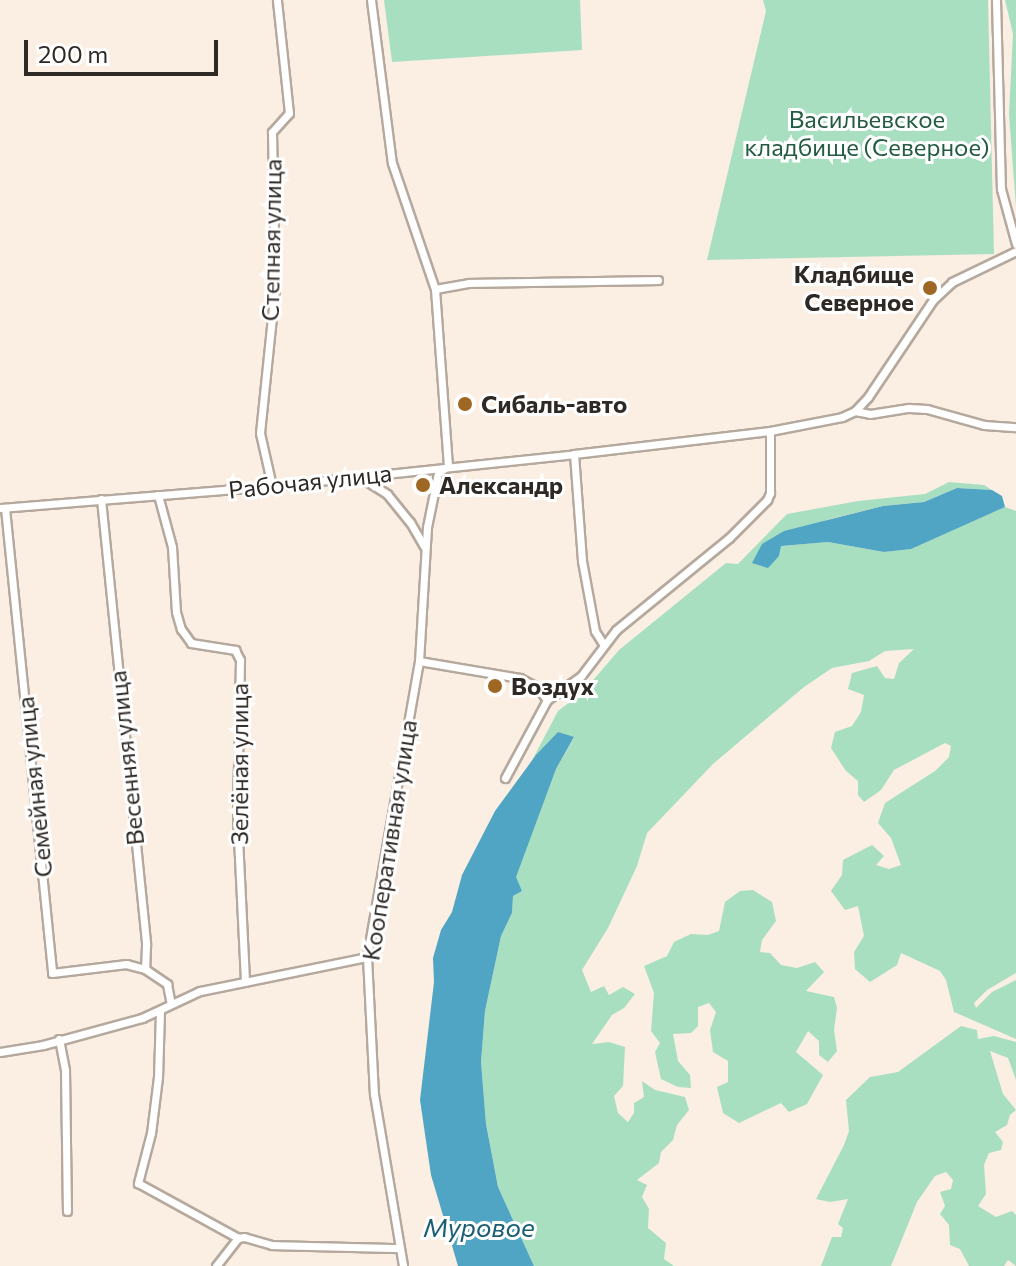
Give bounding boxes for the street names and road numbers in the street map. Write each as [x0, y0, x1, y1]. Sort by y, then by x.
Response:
street label: Степная улица [255, 159, 287, 321]
street label: Рабочая улица [227, 458, 393, 504]
street label: Весенняя улица [103, 669, 149, 847]
street label: Зелёная улица [225, 683, 253, 845]
street label: Семейная улица [10, 695, 58, 879]
street label: Кооперативная улица [356, 718, 422, 962]

